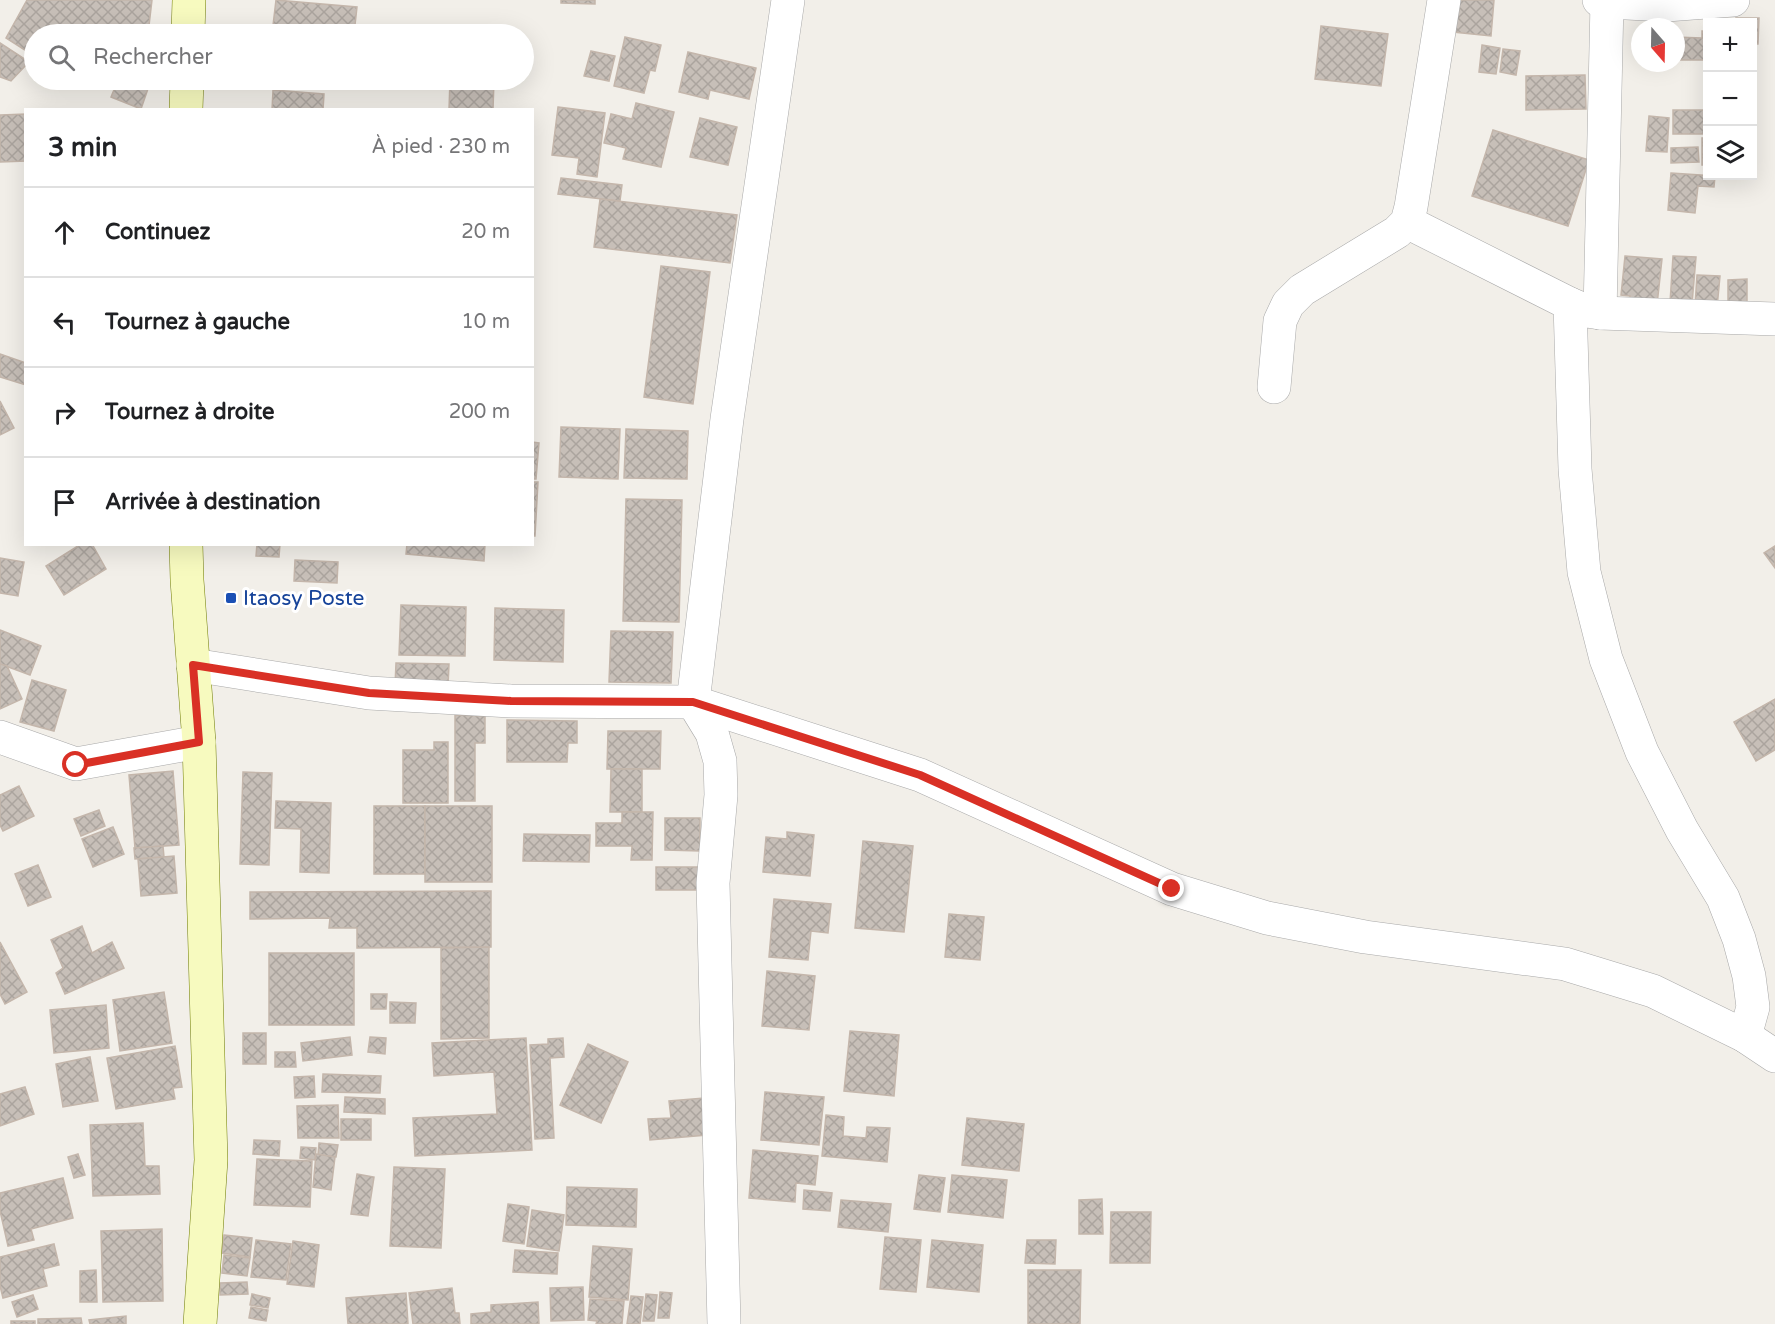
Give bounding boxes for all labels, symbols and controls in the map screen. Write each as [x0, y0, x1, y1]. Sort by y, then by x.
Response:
north arrow [1631, 18, 1685, 72]
map controls [1703, 18, 1757, 180]
button: + [1703, 18, 1757, 72]
search box [24, 24, 534, 90]
icon: search [45, 41, 78, 74]
text: Rechercher [93, 44, 213, 70]
button: − [1703, 72, 1757, 126]
button: layers [1703, 126, 1757, 180]
text: 3 min [48, 132, 117, 163]
text: À pied · 230 m [372, 135, 510, 159]
icon: ahead [48, 216, 81, 249]
text: Continuez [105, 219, 210, 245]
text: 20 m [461, 220, 510, 244]
icon: left [48, 306, 81, 339]
text: Tournez à gauche [105, 309, 290, 335]
text: 10 m [461, 310, 510, 334]
icon: right [48, 396, 81, 429]
text: Tournez à droite [105, 399, 274, 425]
text: 200 m [449, 400, 510, 424]
icon: arrive [48, 486, 81, 519]
text: Arrivée à destination [105, 489, 321, 515]
place label: Itaosy Poste [243, 586, 365, 611]
marker: Itaosy Poste [224, 591, 238, 605]
route start [62, 751, 88, 777]
route end [1158, 875, 1184, 901]

